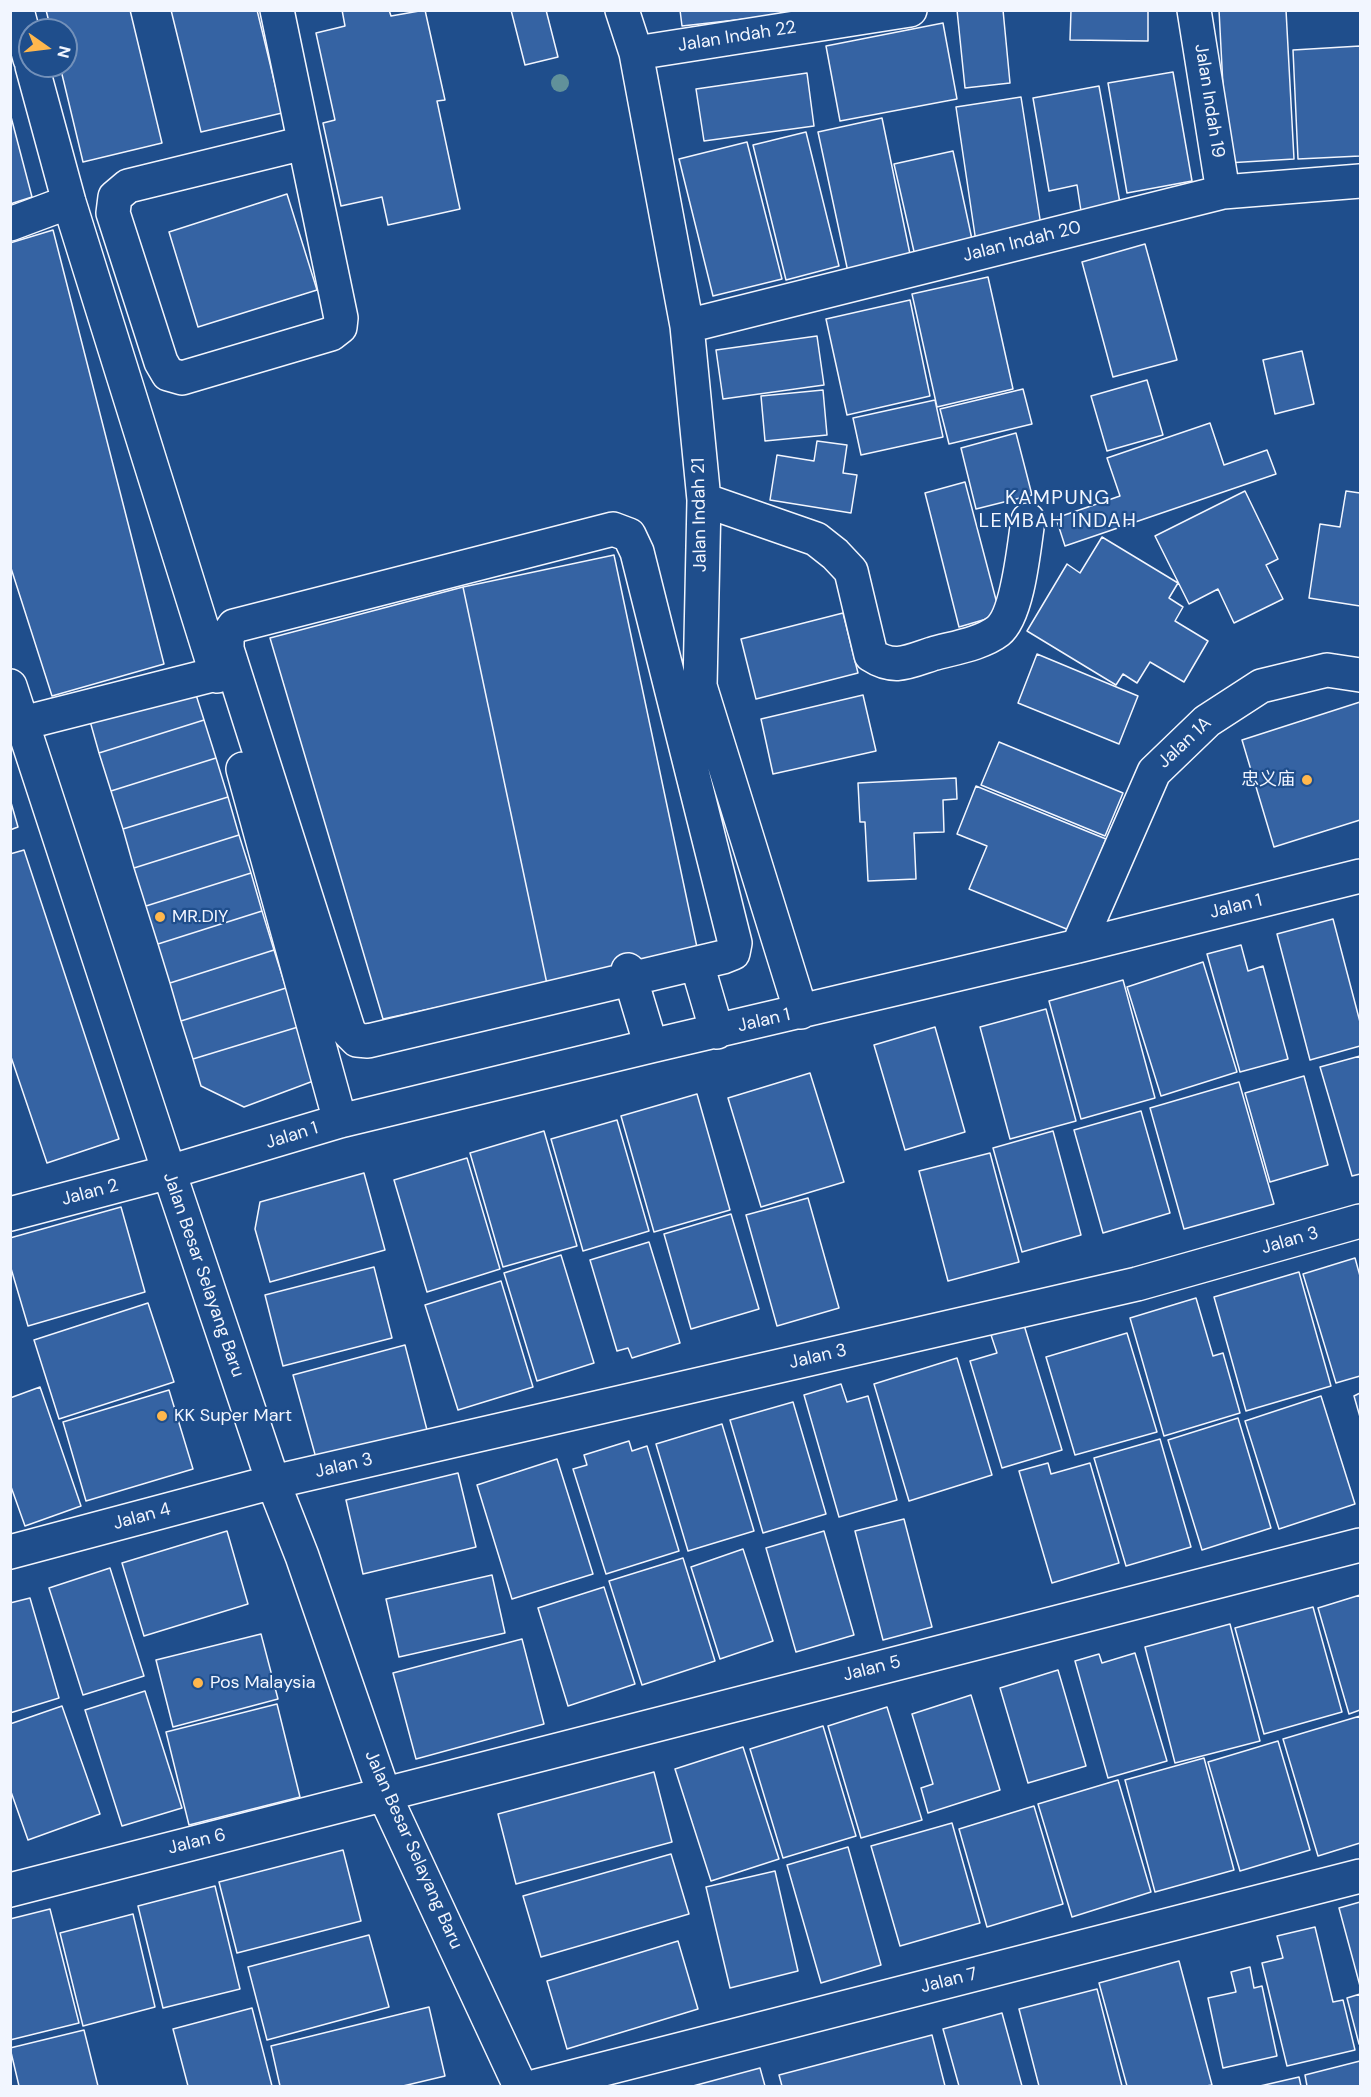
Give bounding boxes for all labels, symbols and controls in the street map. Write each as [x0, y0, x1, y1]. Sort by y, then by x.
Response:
street label: Jalan Indah 22 [676, 17, 798, 57]
north arrow [18, 18, 78, 78]
street label: Jalan Indah 19 [1189, 42, 1229, 160]
text: N [52, 44, 76, 60]
street label: Jalan Indah 20 [961, 217, 1083, 267]
street label: Jalan Indah 21 [688, 458, 712, 572]
district label: KAMPUNG LEMBAH INDAH [979, 487, 1137, 534]
street label: Jalan 1A [1154, 713, 1216, 773]
place label: 忠义庙 [1241, 769, 1295, 791]
marker: 忠义庙 [1300, 773, 1314, 787]
street label: Jalan 1 [1208, 890, 1264, 924]
place label: MR.DIY [172, 906, 228, 928]
marker: MR.DIY [153, 910, 167, 924]
street label: Jalan 1 [736, 1004, 792, 1038]
street label: Jalan 1 [263, 1118, 321, 1154]
street label: Jalan Besar Selayang Baru [158, 1170, 248, 1380]
street label: Jalan 2 [59, 1175, 121, 1211]
street label: Jalan 3 [1259, 1223, 1321, 1259]
street label: Jalan 3 [787, 1340, 849, 1374]
place label: KK Super Mart [174, 1405, 292, 1427]
marker: KK Super Mart [155, 1409, 169, 1423]
street label: Jalan 3 [313, 1449, 375, 1483]
street label: Jalan 4 [111, 1499, 173, 1535]
street label: Jalan 5 [841, 1651, 903, 1687]
place label: Pos Malaysia [210, 1672, 316, 1694]
marker: Pos Malaysia [191, 1676, 205, 1690]
street label: Jalan Besar Selayang Baru [359, 1747, 467, 1953]
street label: Jalan 6 [166, 1824, 228, 1860]
street label: Jalan 7 [919, 1964, 979, 1998]

